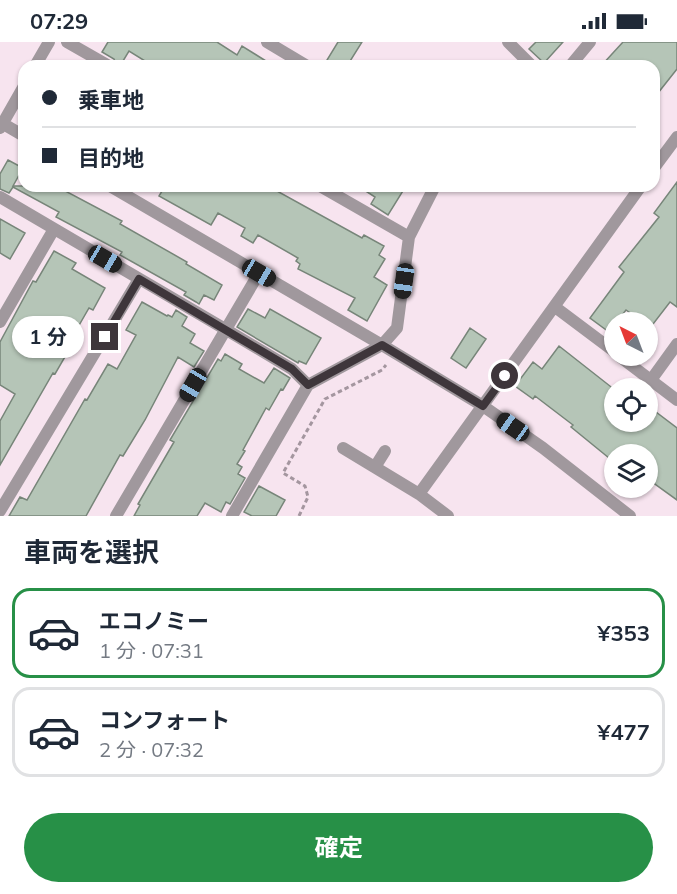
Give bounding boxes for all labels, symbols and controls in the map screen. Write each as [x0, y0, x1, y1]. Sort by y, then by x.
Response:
text: 07:29 [30, 7, 88, 35]
text: 乗車地 [78, 86, 144, 114]
text: 目的地 [78, 144, 144, 172]
car [85, 242, 125, 276]
car [239, 256, 279, 290]
car [393, 262, 415, 300]
north arrow [604, 312, 658, 366]
map controls [604, 312, 658, 498]
callout: 1 分 [12, 316, 84, 358]
route end [91, 323, 118, 350]
text: 1 分 [29, 324, 67, 349]
route start [491, 362, 518, 389]
car [176, 365, 210, 405]
button: locate [604, 378, 658, 432]
car [493, 409, 533, 445]
button: layers [604, 444, 658, 498]
text: 車両を選択 [24, 535, 159, 569]
icon: car [27, 606, 81, 660]
text: エコノミー [99, 607, 209, 635]
text: ¥353 [597, 619, 650, 647]
text: 1 分 · 07:31 [99, 638, 204, 663]
icon: car [27, 705, 81, 759]
text: コンフォート [99, 706, 230, 734]
text: ¥477 [597, 718, 650, 746]
text: 2 分 · 07:32 [99, 737, 204, 762]
button: 確定 [24, 813, 653, 882]

